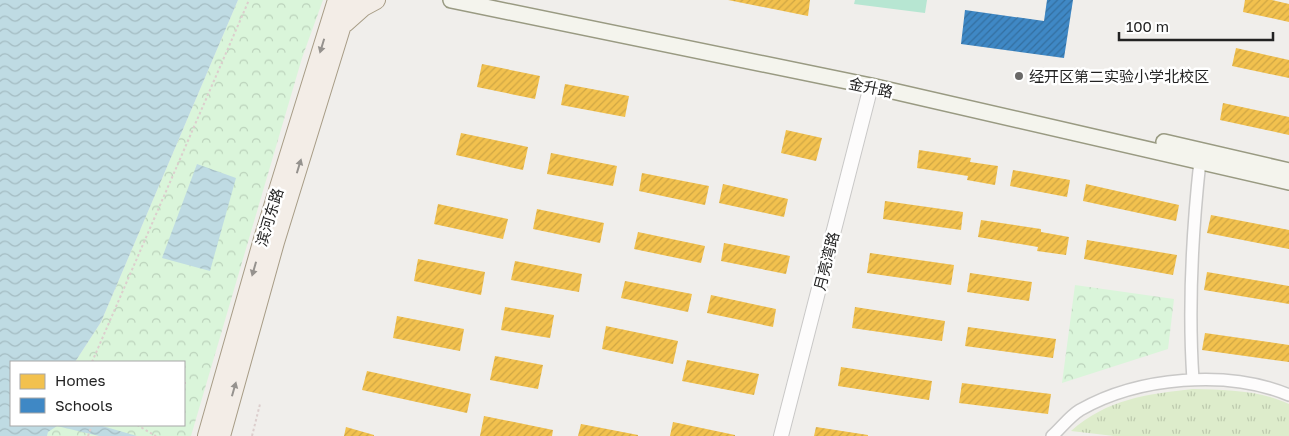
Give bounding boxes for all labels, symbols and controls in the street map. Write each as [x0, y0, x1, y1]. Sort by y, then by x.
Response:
scale bar [1119, 10, 1273, 42]
text: 100 m [1126, 17, 1169, 35]
one-way arrow [317, 39, 325, 54]
place label: 经开区第二实验小学北校区 [1029, 67, 1209, 85]
marker: 经开区第二实验小学北校区 [1013, 70, 1025, 82]
street label: 金升路 [847, 74, 895, 100]
one-way arrow [295, 158, 303, 173]
street label: 滨河东路 [252, 186, 286, 248]
street label: 月亮湾路 [810, 230, 842, 292]
one-way arrow [250, 261, 258, 276]
legend [10, 361, 185, 426]
text: Homes [55, 371, 105, 389]
one-way arrow [231, 381, 239, 396]
text: Schools [55, 396, 113, 414]

